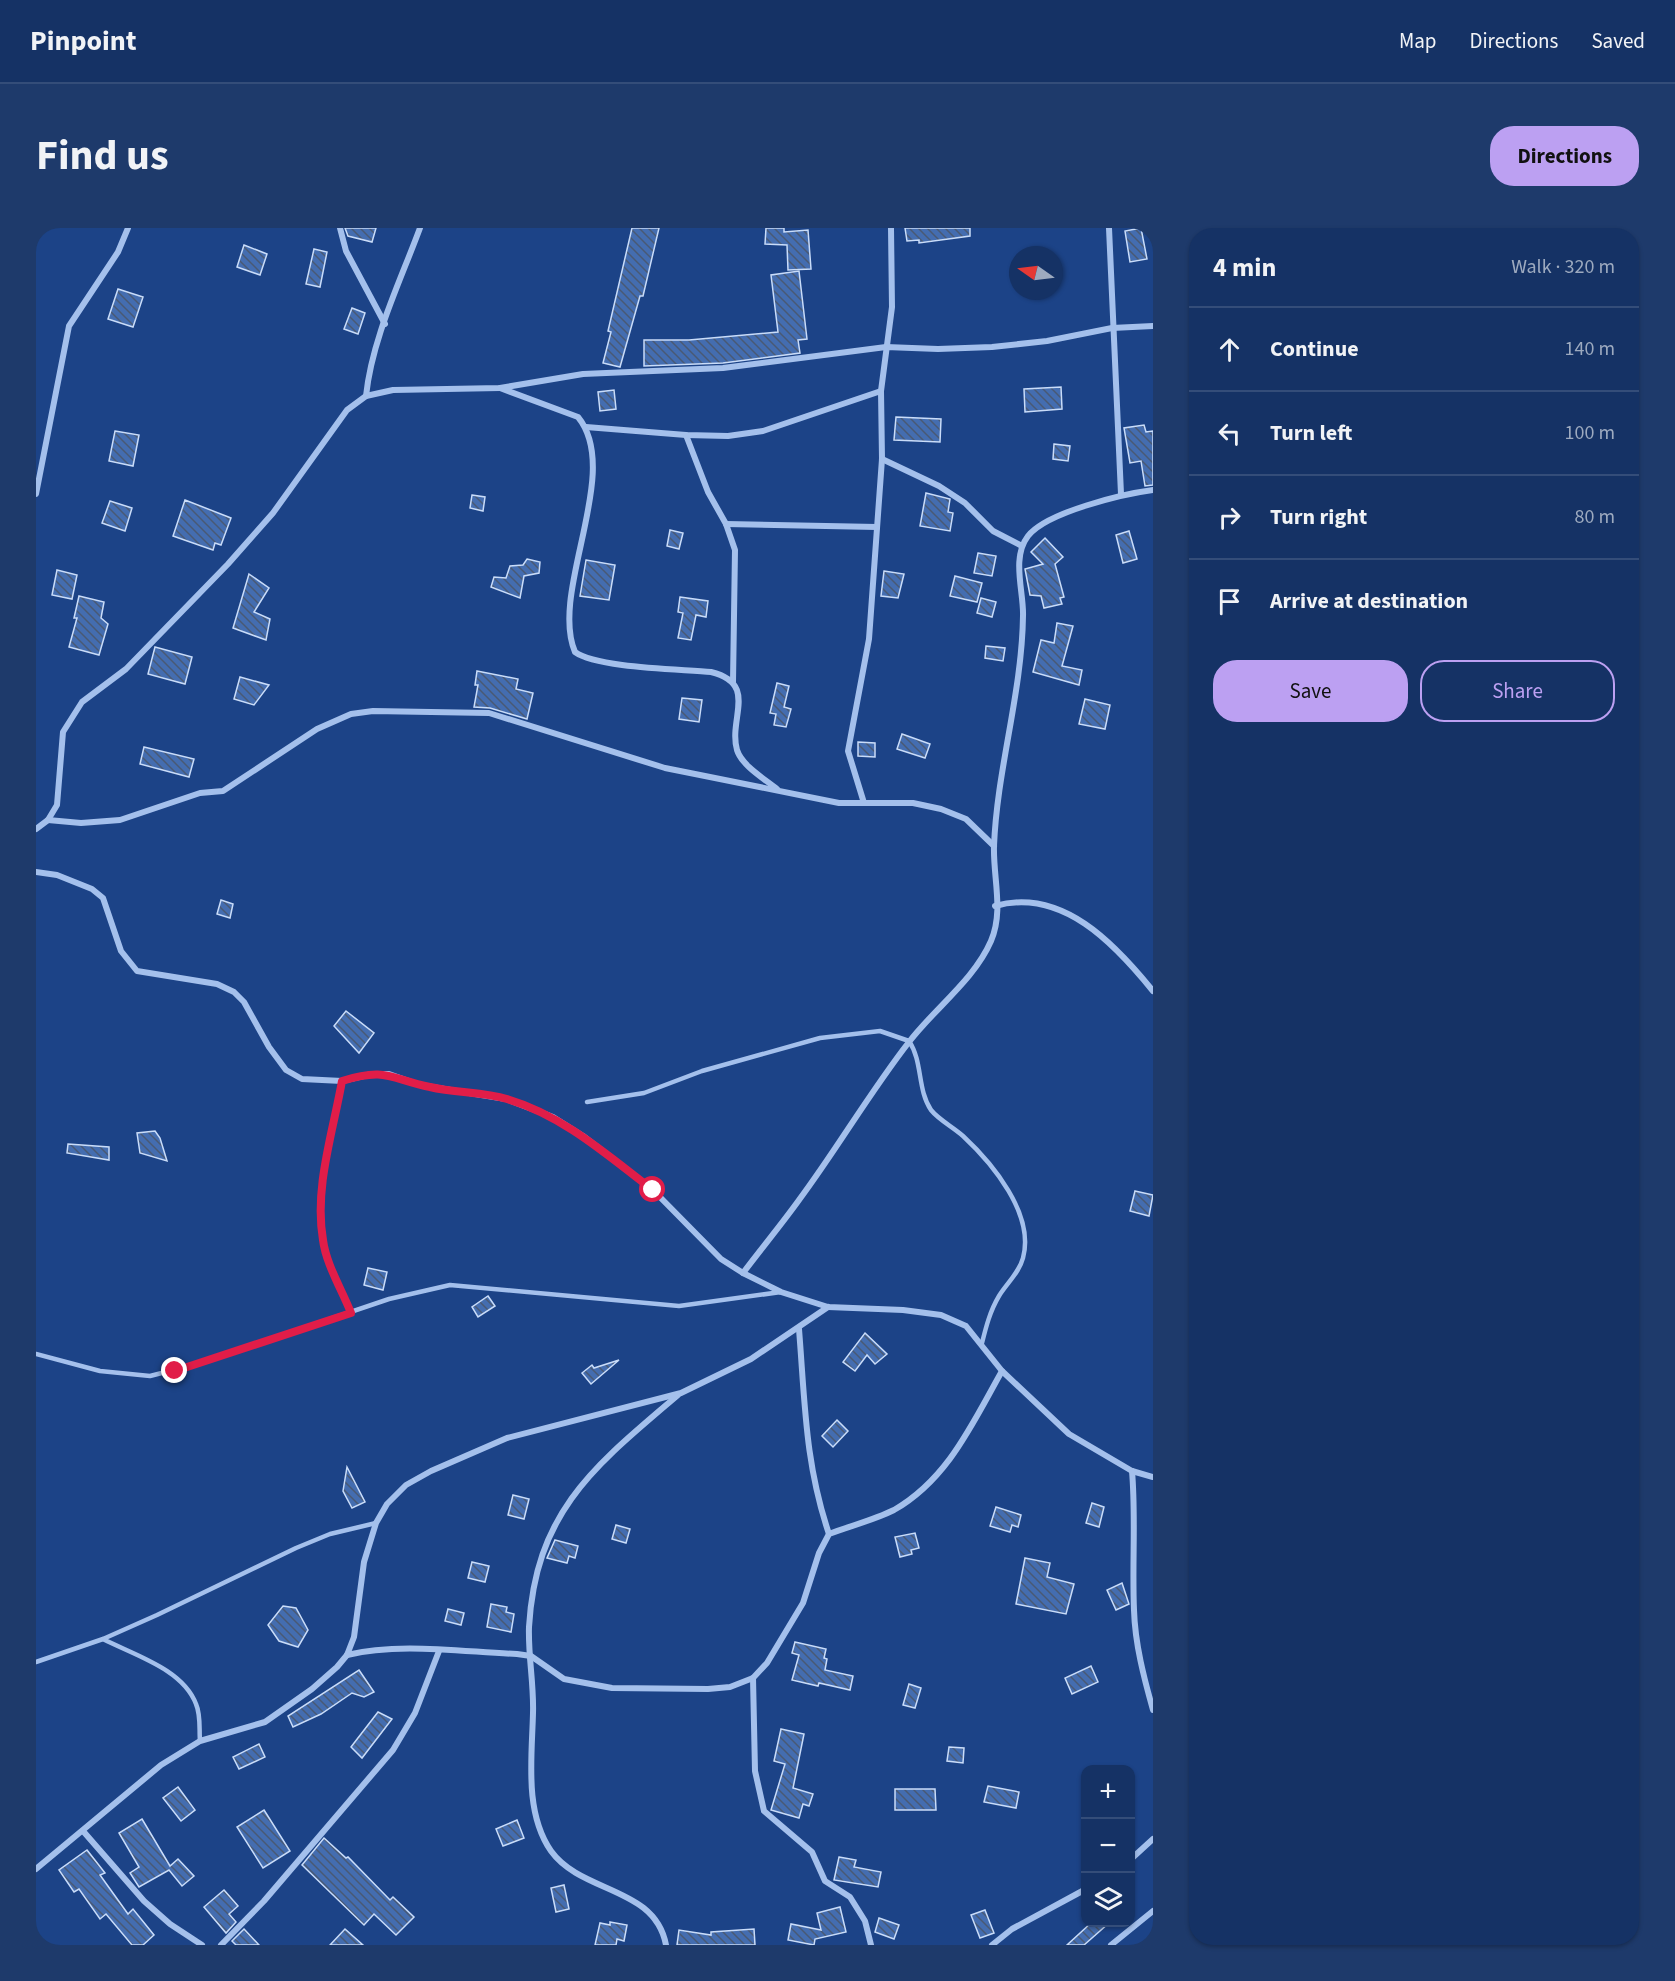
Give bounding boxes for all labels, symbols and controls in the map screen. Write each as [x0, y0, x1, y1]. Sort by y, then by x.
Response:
text: Pinpoint [30, 21, 137, 61]
text: Map [1399, 26, 1437, 56]
text: Directions [1470, 26, 1558, 56]
text: Saved [1591, 26, 1645, 56]
text: Find us [36, 126, 169, 186]
button: Directions [1490, 126, 1639, 186]
north arrow [1009, 246, 1063, 300]
text: 4 min [1213, 249, 1276, 286]
text: Walk · 320 m [1511, 253, 1615, 281]
icon: ahead [1213, 333, 1246, 366]
text: Continue [1270, 333, 1359, 365]
text: 140 m [1565, 335, 1615, 363]
icon: left [1213, 417, 1246, 450]
text: Turn left [1270, 417, 1352, 449]
text: 100 m [1565, 419, 1615, 447]
icon: right [1213, 501, 1246, 534]
text: Turn right [1270, 501, 1367, 533]
text: 80 m [1575, 503, 1615, 531]
icon: arrive [1213, 585, 1246, 618]
text: Arrive at destination [1270, 585, 1468, 617]
button: Save [1213, 660, 1408, 722]
button: Share [1420, 660, 1615, 722]
route start [639, 1176, 665, 1202]
route end [161, 1357, 187, 1383]
map controls [1081, 1765, 1135, 1927]
button: + [1081, 1765, 1135, 1819]
button: − [1081, 1819, 1135, 1873]
button: layers [1081, 1873, 1135, 1927]

